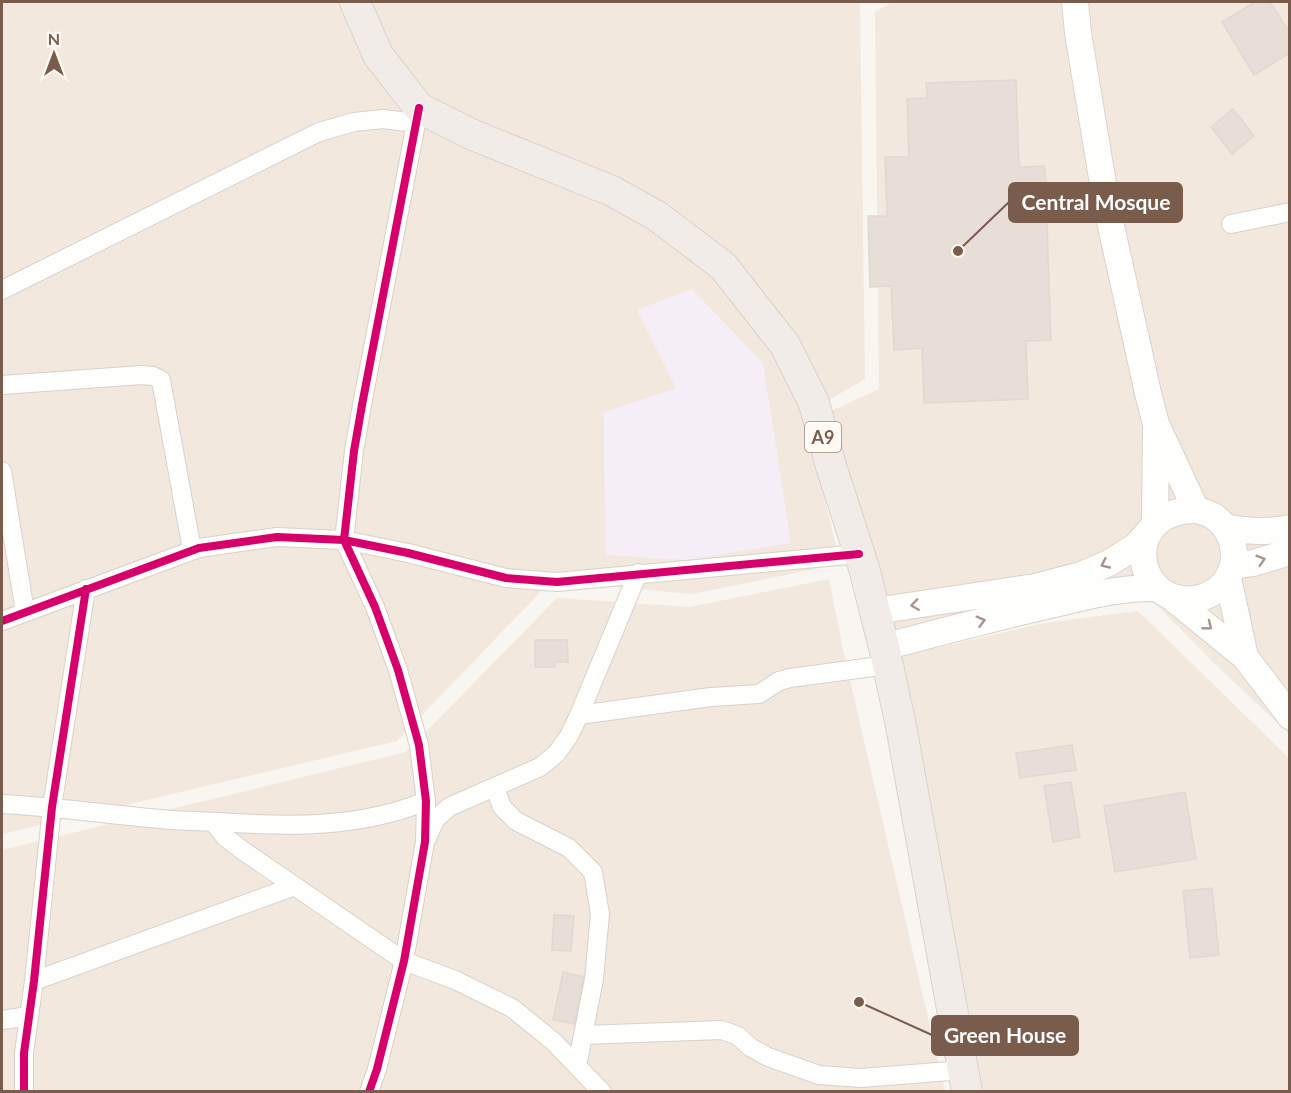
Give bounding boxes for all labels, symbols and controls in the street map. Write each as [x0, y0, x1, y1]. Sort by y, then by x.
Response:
north arrow [24, 24, 84, 84]
text: N [48, 29, 60, 48]
callout: Central Mosque [1009, 183, 1182, 222]
text: Central Mosque [1022, 189, 1170, 214]
road number: A9 [805, 422, 841, 452]
one-way arrow [1255, 555, 1266, 567]
one-way arrow [1100, 557, 1111, 569]
one-way arrow [910, 599, 920, 611]
one-way arrow [976, 616, 986, 629]
one-way arrow [1201, 619, 1212, 630]
callout: Green House [932, 1016, 1078, 1055]
text: Green House [944, 1022, 1066, 1047]

